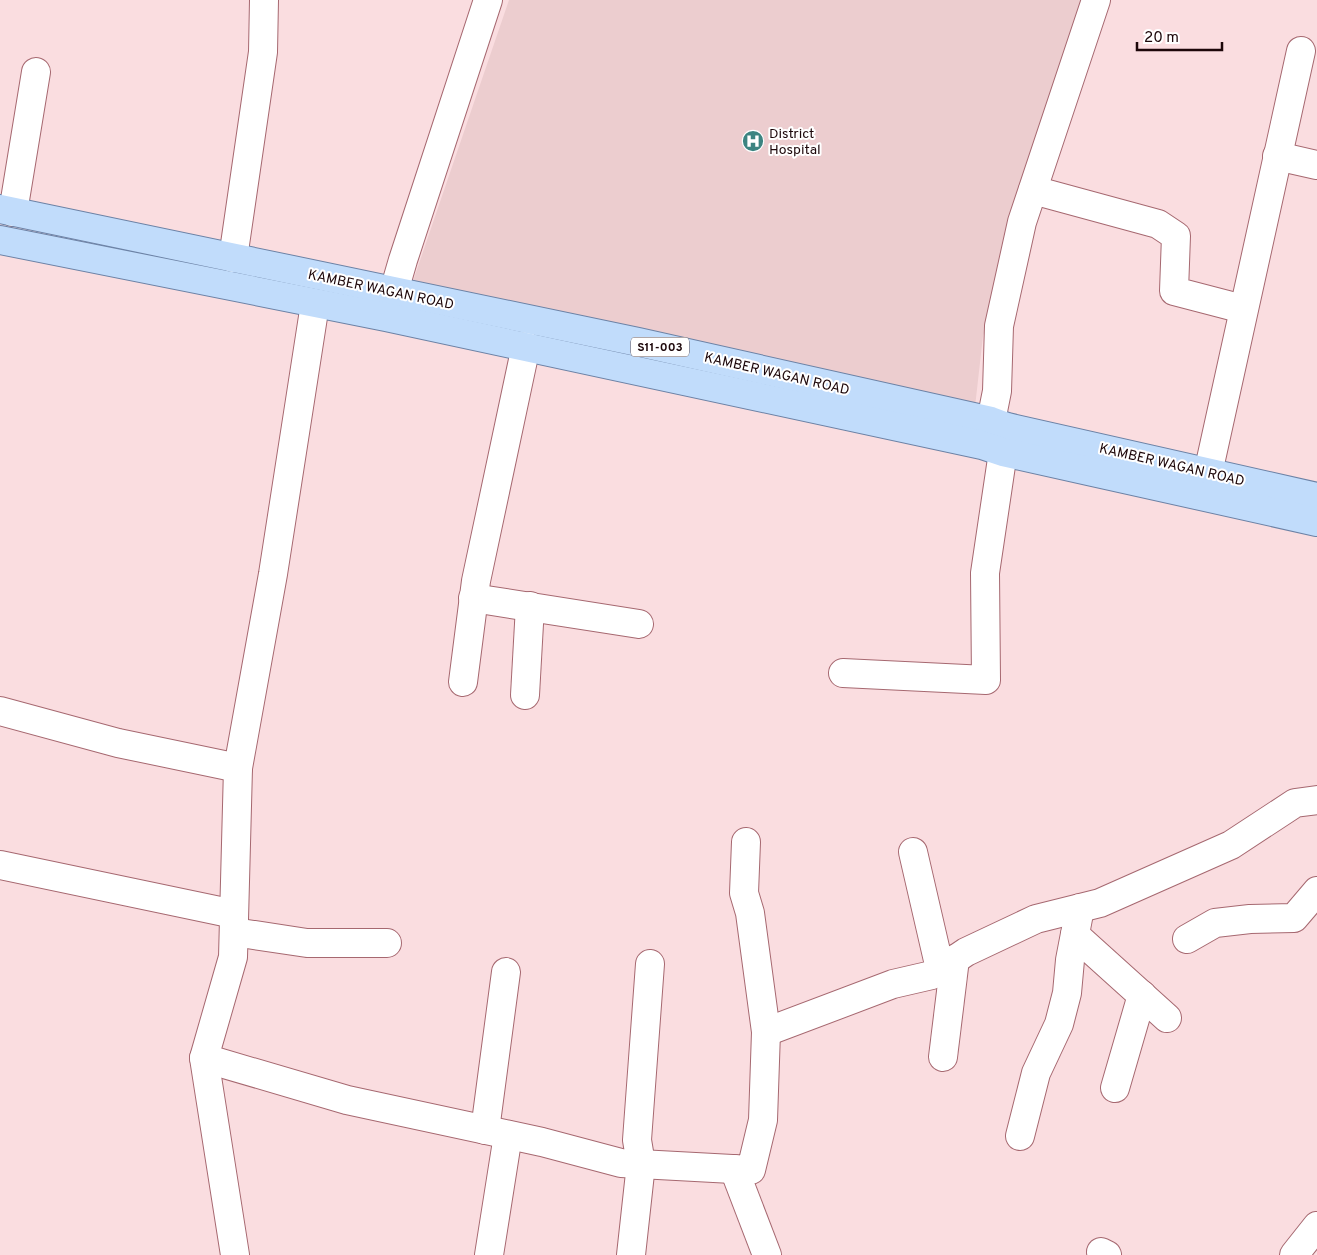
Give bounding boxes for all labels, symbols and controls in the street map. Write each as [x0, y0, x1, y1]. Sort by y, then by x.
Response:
scale bar [1137, 20, 1222, 52]
text: 20 m [1144, 29, 1179, 48]
place label: District Hospital [769, 126, 821, 159]
hospital icon: District Hospital [741, 129, 765, 153]
street label: KAMBER WAGAN ROAD [306, 267, 455, 314]
road number: S11-003 [631, 338, 689, 357]
street label: KAMBER WAGAN ROAD [702, 349, 851, 399]
street label: KAMBER WAGAN ROAD [1097, 440, 1246, 490]

